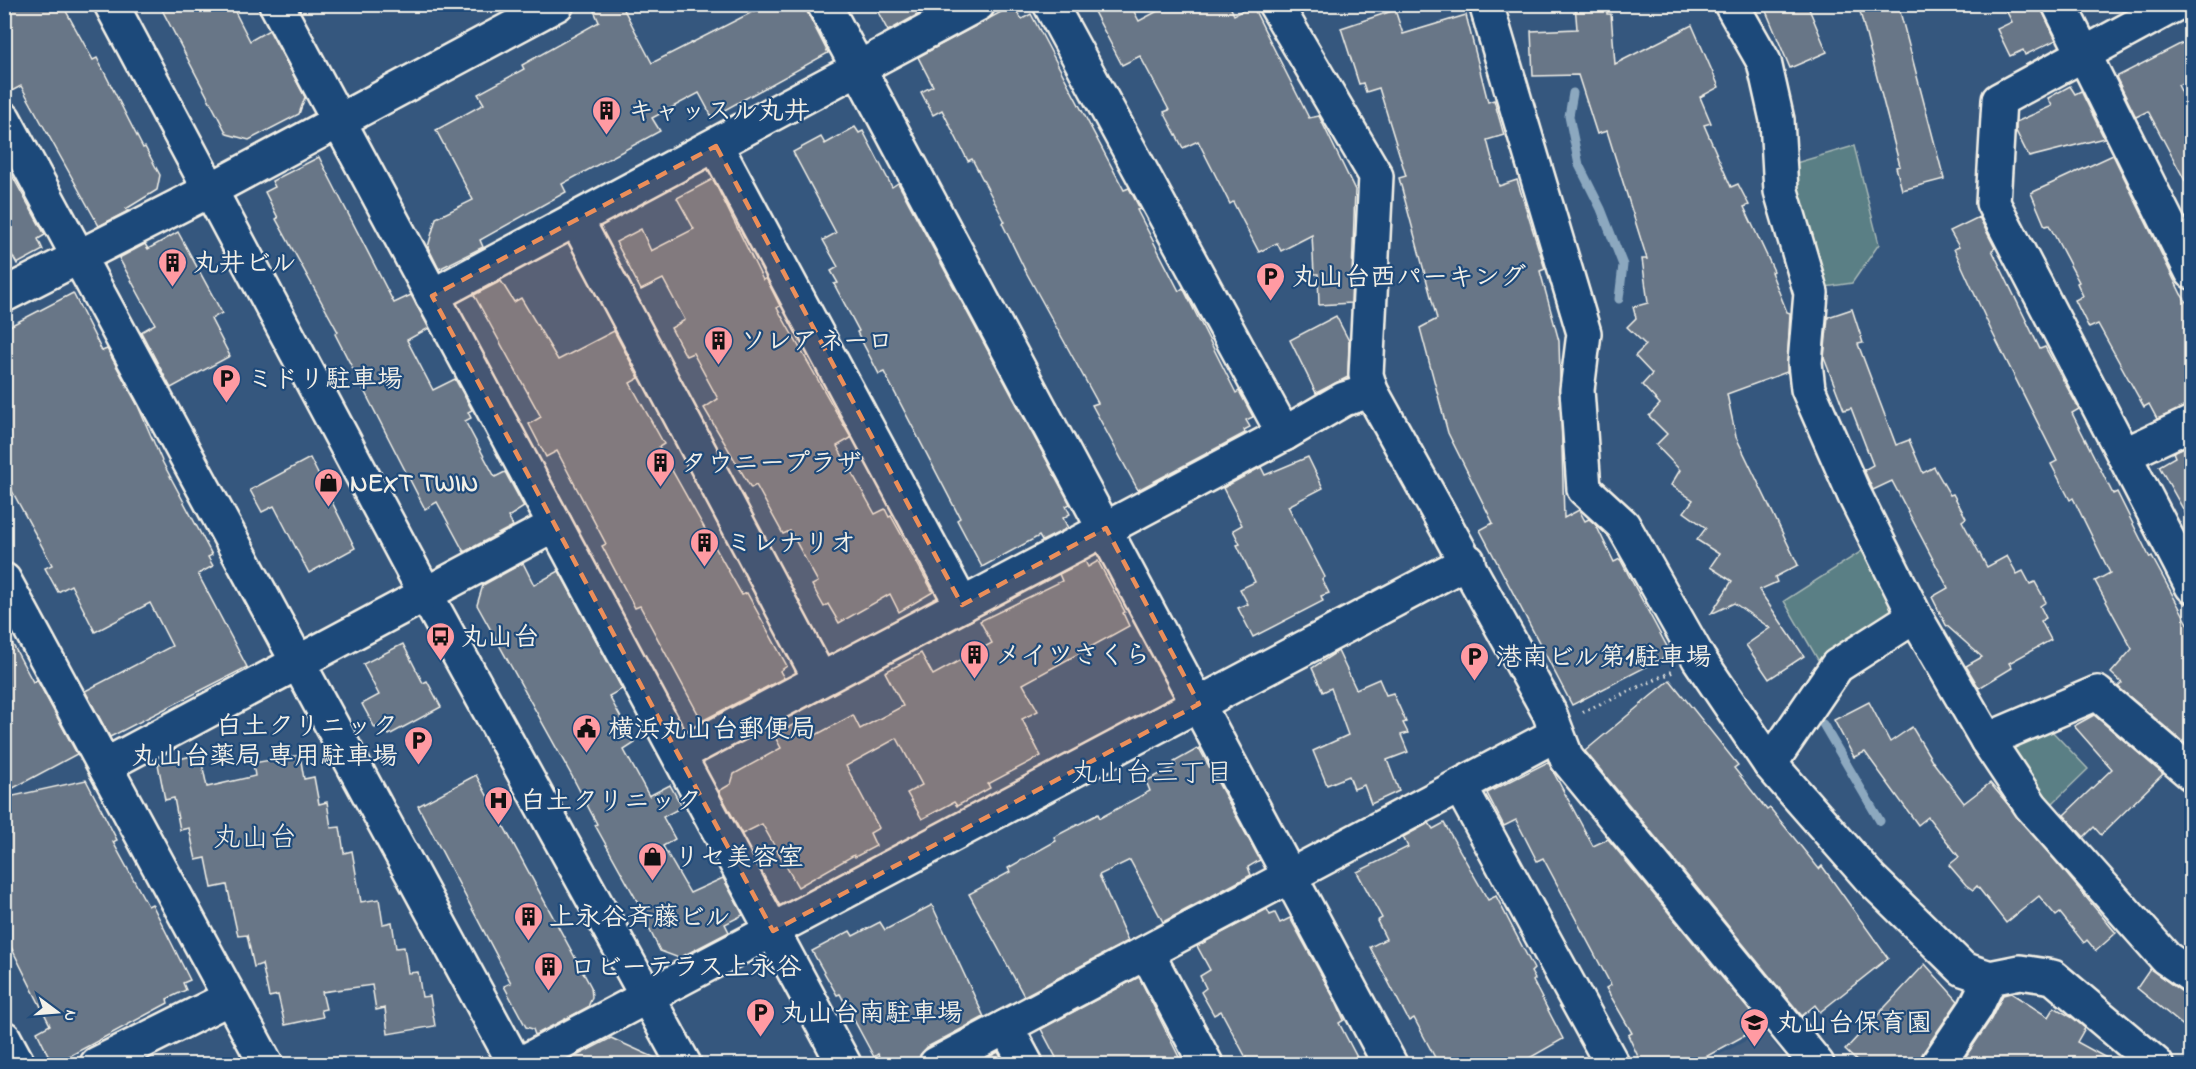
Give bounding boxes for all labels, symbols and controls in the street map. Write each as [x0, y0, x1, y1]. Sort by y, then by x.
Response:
building icon: キャッスル丸井 [591, 94, 623, 136]
place label: キャッスル丸井 [628, 94, 810, 132]
building icon: 丸井ビル [156, 246, 188, 288]
place label: 丸井ビル [193, 246, 296, 284]
parking icon: 丸山台西パーキング [1255, 260, 1287, 302]
place label: 丸山台西パーキング [1292, 260, 1526, 298]
building icon: ソレアネーロ [703, 324, 735, 366]
place label: ソレアネーロ [740, 324, 893, 362]
parking icon: ミドリ駐車場 [210, 362, 242, 404]
place label: ミドリ駐車場 [247, 362, 403, 400]
building icon: タウニープラザ [644, 446, 676, 488]
place label: タウニープラザ [681, 446, 862, 484]
shop icon: NEXT TWIN [313, 466, 345, 508]
place label: NEXT TWIN [350, 466, 478, 504]
building icon: ミレナリオ [689, 526, 721, 568]
place label: ミレナリオ [726, 526, 856, 564]
bus stop icon: 丸山台 [424, 620, 456, 662]
place label: 丸山台 [461, 620, 539, 658]
building icon: メイツさくら [958, 638, 990, 680]
place label: メイツさくら [995, 638, 1151, 676]
parking icon: 港南ビル第1駐車場 [1459, 640, 1491, 682]
place label: 港南ビル第1駐車場 [1496, 640, 1712, 678]
place label: 白土クリニック 丸山台薬局 専用駐車場 [131, 709, 398, 777]
public building icon: 横浜丸山台郵便局 [571, 712, 603, 754]
place label: 横浜丸山台郵便局 [608, 712, 816, 750]
parking icon: 白土クリニック 丸山台薬局 専用駐車場 [403, 724, 435, 766]
district label: 丸山台三丁目 [1071, 755, 1233, 794]
hospital icon: 白土クリニック [483, 784, 515, 826]
place label: 白土クリニック [520, 784, 702, 822]
district label: 丸山台 [213, 819, 297, 860]
shop icon: リセ美容室 [637, 840, 669, 882]
place label: リセ美容室 [674, 840, 804, 878]
building icon: 上永谷斉藤ビル [512, 900, 544, 942]
place label: 上永谷斉藤ビル [549, 900, 730, 938]
building icon: ロビーテラス上永谷 [533, 950, 565, 992]
place label: ロビーテラス上永谷 [570, 950, 802, 988]
north arrow [27, 982, 87, 1042]
parking icon: 丸山台南駐車場 [744, 996, 776, 1038]
place label: 丸山台南駐車場 [781, 996, 963, 1034]
school or university icon: 丸山台保育園 [1739, 1006, 1771, 1048]
place label: 丸山台保育園 [1776, 1006, 1932, 1044]
text: N [56, 1007, 83, 1024]

